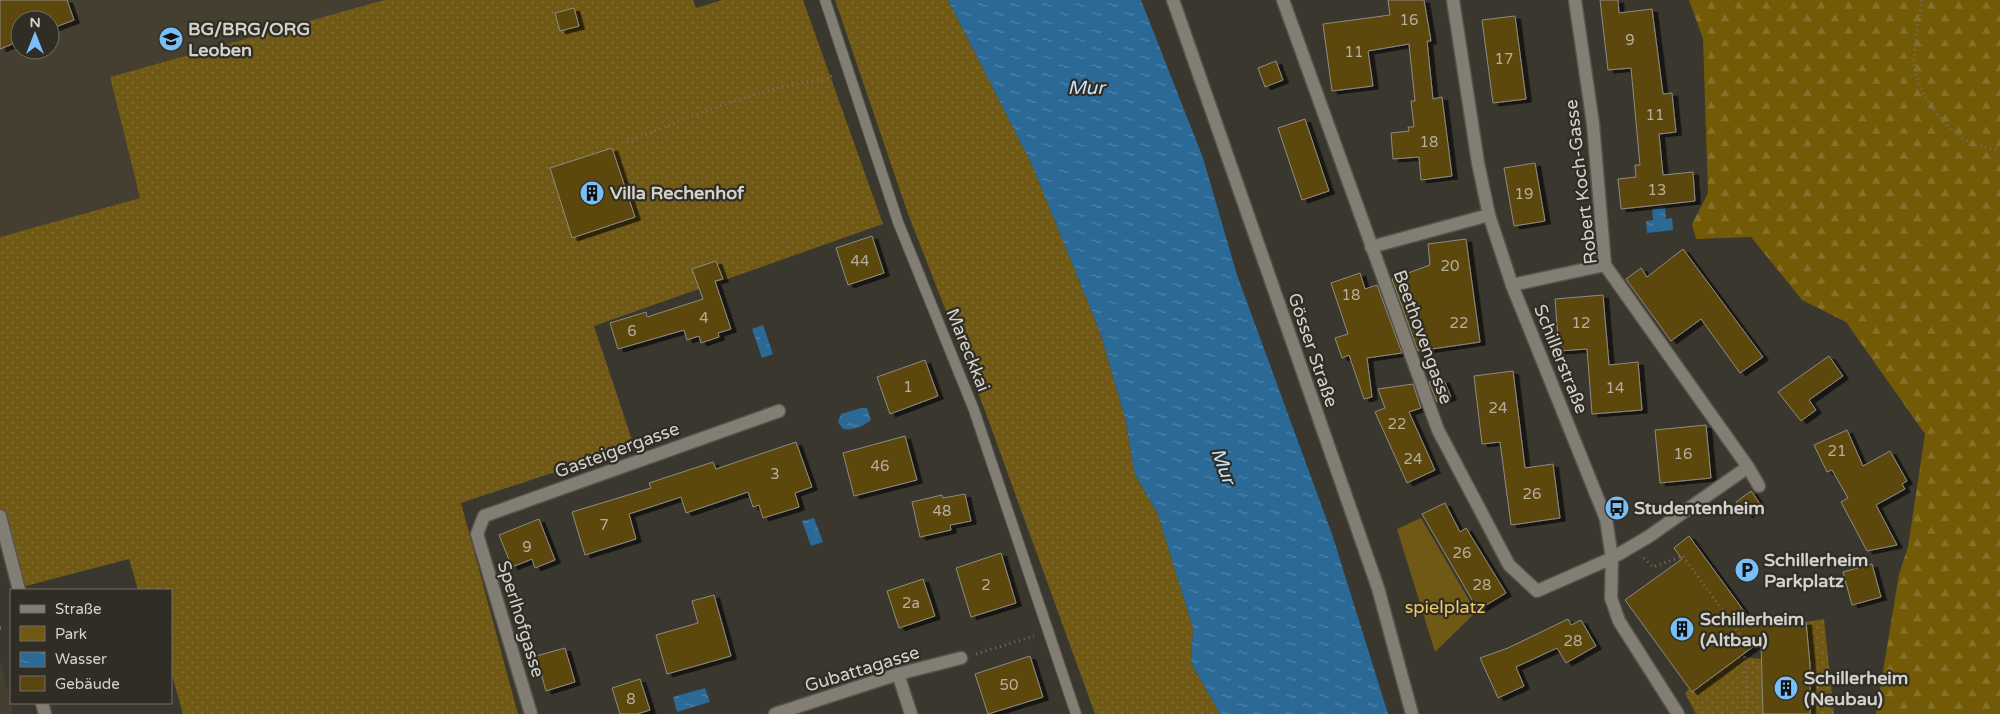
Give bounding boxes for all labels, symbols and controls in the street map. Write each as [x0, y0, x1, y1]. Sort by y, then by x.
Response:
north arrow [10, 10, 60, 60]
house number: 16 [1400, 11, 1418, 29]
text: N [29, 14, 41, 31]
place label: BG/BRG/ORG Leoben [188, 18, 310, 61]
school or university icon: BG/BRG/ORG Leoben [158, 26, 184, 52]
house number: 9 [1625, 31, 1635, 49]
house number: 11 [1345, 43, 1363, 61]
house number: 17 [1495, 50, 1513, 68]
water label: Mur [1068, 77, 1107, 99]
street label: Robert Koch-Gasse [1560, 98, 1602, 266]
house number: 11 [1646, 106, 1664, 124]
house number: 18 [1420, 133, 1438, 151]
building icon: Villa Rechenhof [579, 180, 605, 206]
house number: 13 [1648, 181, 1666, 199]
place label: Villa Rechenhof [610, 182, 745, 204]
house number: 19 [1515, 185, 1533, 203]
house number: 44 [851, 252, 869, 270]
house number: 20 [1441, 257, 1459, 275]
street label: Beethovengasse [1389, 267, 1457, 407]
house number: 18 [1342, 286, 1360, 304]
street label: Gösser Straße [1283, 290, 1343, 410]
street label: Schillerstraße [1529, 301, 1593, 417]
street label: Mareckkai [941, 305, 995, 395]
house number: 4 [699, 309, 709, 327]
house number: 22 [1450, 314, 1468, 332]
house number: 12 [1572, 314, 1590, 332]
house number: 6 [627, 322, 637, 340]
house number: 1 [903, 378, 913, 396]
house number: 14 [1606, 379, 1624, 397]
house number: 24 [1489, 399, 1507, 417]
house number: 22 [1388, 415, 1406, 433]
street label: Gasteigergasse [552, 417, 682, 483]
house number: 21 [1828, 442, 1846, 460]
water label: Mur [1206, 445, 1241, 490]
house number: 16 [1674, 445, 1692, 463]
house number: 24 [1404, 450, 1422, 468]
house number: 46 [871, 457, 889, 475]
house number: 3 [770, 465, 780, 483]
house number: 26 [1523, 485, 1541, 503]
bus stop icon: Studentenheim [1604, 495, 1630, 521]
place label: Studentenheim [1634, 497, 1765, 519]
house number: 48 [933, 502, 951, 520]
house number: 7 [599, 516, 609, 534]
house number: 9 [522, 538, 532, 556]
house number: 26 [1453, 544, 1471, 562]
place label: Schillerheim Parkplatz [1764, 549, 1868, 592]
parking icon: Schillerheim Parkplatz [1734, 557, 1760, 583]
street label: Sperlhofgasse [493, 558, 549, 680]
house number: 2 [981, 576, 991, 594]
house number: 28 [1473, 576, 1491, 594]
legend [10, 589, 172, 704]
house number: 2a [902, 594, 920, 612]
park label: spielplatz [1405, 596, 1485, 618]
text: Straße [55, 600, 101, 618]
place label: Schillerheim (Altbau) [1700, 608, 1804, 651]
building icon: Schillerheim (Altbau) [1669, 616, 1695, 642]
text: Park [55, 625, 87, 643]
house number: 28 [1564, 632, 1582, 650]
street label: Gubattagasse [802, 641, 922, 697]
text: Wasser [55, 650, 107, 668]
place label: Schillerheim (Neubau) [1804, 667, 1908, 710]
text: Gebäude [55, 675, 120, 693]
building icon: Schillerheim (Neubau) [1773, 675, 1799, 701]
house number: 50 [1000, 676, 1018, 694]
house number: 8 [626, 690, 636, 708]

